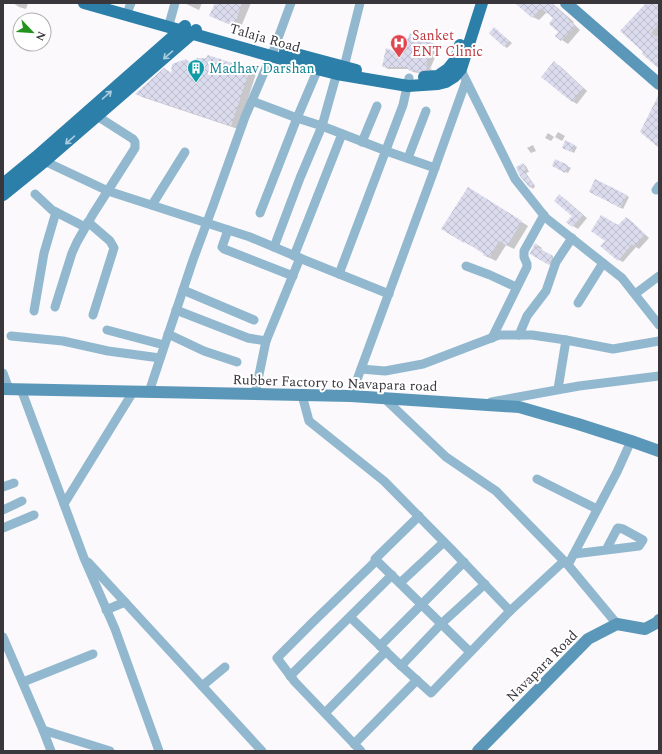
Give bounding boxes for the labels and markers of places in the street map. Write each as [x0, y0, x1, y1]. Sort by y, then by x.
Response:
place label: Sanket ENT Clinic [412, 25, 483, 62]
hospital icon: Sanket ENT Clinic [389, 33, 409, 58]
building icon: Madhav Darshan [186, 58, 206, 83]
place label: Madhav Darshan [209, 58, 315, 79]

